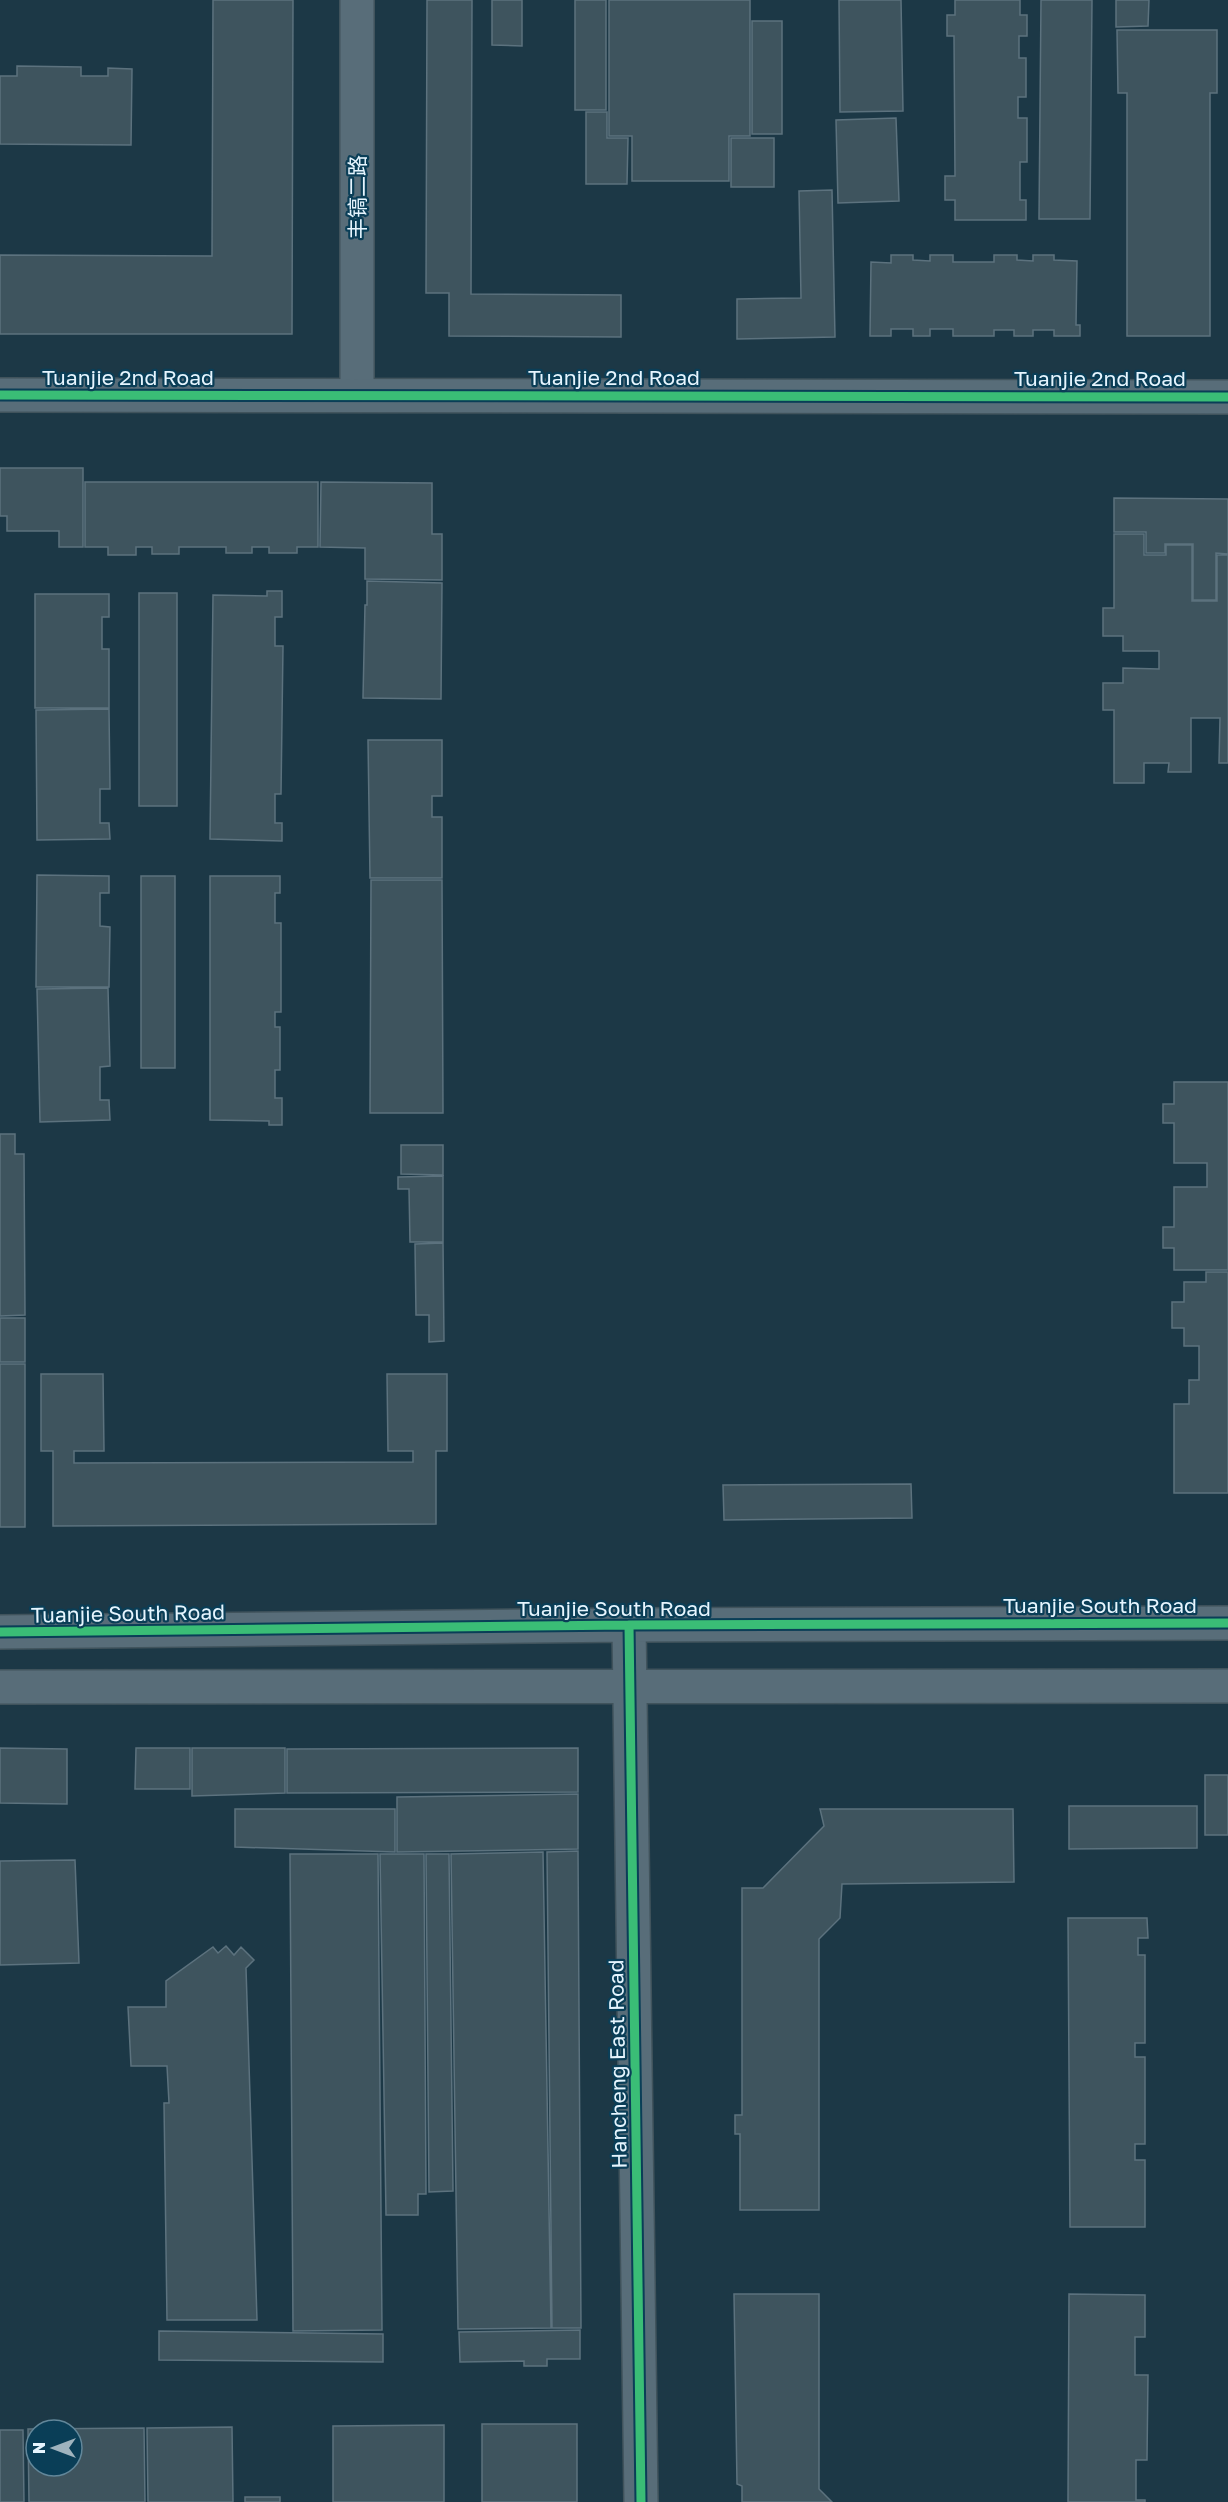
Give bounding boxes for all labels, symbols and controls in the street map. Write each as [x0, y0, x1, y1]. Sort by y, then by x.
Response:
street label: 丰镐二路 [344, 155, 370, 239]
street label: Tuanjie 2nd Road [42, 364, 214, 390]
street label: Tuanjie 2nd Road [528, 364, 700, 390]
street label: Tuanjie 2nd Road [1014, 365, 1186, 391]
street label: Tuanjie South Road [1003, 1592, 1197, 1618]
street label: Tuanjie South Road [517, 1595, 711, 1621]
street label: Tuanjie South Road [31, 1598, 225, 1628]
street label: Hancheng East Road [602, 1959, 632, 2169]
north arrow [24, 2418, 84, 2478]
text: N [29, 2442, 49, 2454]

